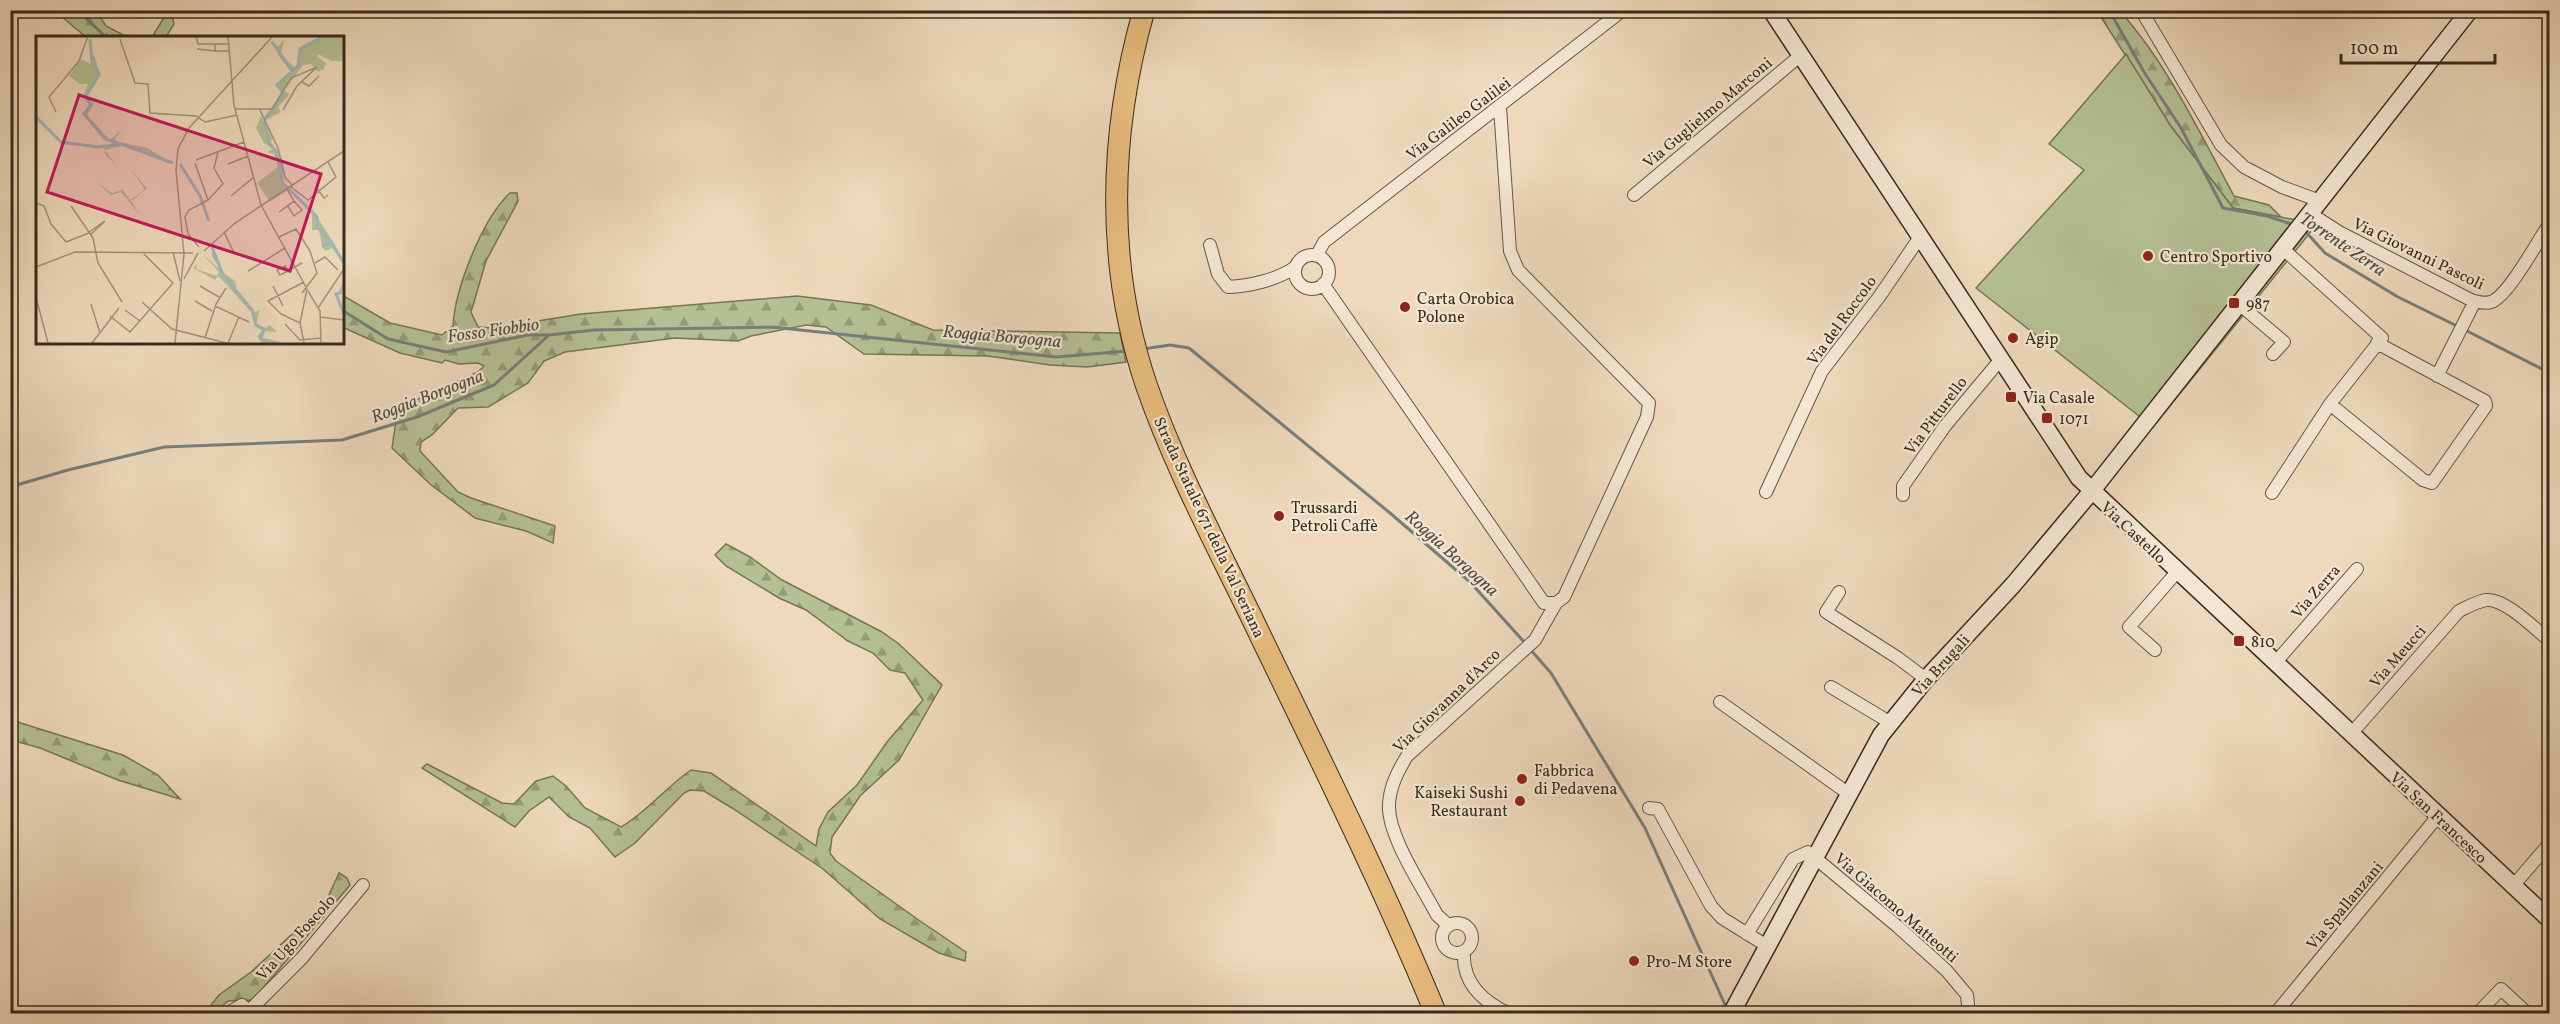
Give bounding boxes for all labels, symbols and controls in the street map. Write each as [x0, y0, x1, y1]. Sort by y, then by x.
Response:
scale bar [2341, 27, 2496, 65]
inset map [36, 36, 344, 344]
text: 100 m [2350, 37, 2399, 62]
street label: Via Guglielmo Marconi [1639, 53, 1778, 174]
street label: Via Galileo Galilei [1402, 73, 1516, 166]
water label: Torrente Zerra [2294, 207, 2390, 283]
street label: Via Giovanni Pascoli [2349, 213, 2488, 296]
place label: Centro Sportivo [2160, 247, 2272, 269]
marker: Centro Sportivo [2141, 249, 2155, 263]
street label: Via del Roccolo [1803, 272, 1883, 370]
place label: Carta Orobica Polone [1417, 289, 1514, 329]
place label: 987 [2246, 294, 2270, 316]
marker: 987 [2227, 296, 2241, 310]
marker: Carta Orobica Polone [1398, 300, 1412, 314]
water label: Fosso Fiobbio [446, 313, 541, 350]
water label: Roggia Borgogna [942, 320, 1062, 355]
place label: Agip [2025, 329, 2058, 351]
marker: Agip [2006, 331, 2020, 345]
water label: Roggia Borgogna [368, 364, 487, 430]
street label: Via Pitturello [1900, 373, 1973, 460]
place label: Via Casale [2023, 388, 2095, 410]
marker: Via Casale [2004, 390, 2018, 404]
place label: 1071 [2059, 409, 2089, 431]
marker: 1071 [2040, 411, 2054, 425]
street label: Strada Statale 671 della Val Seriana [1147, 414, 1269, 642]
street label: Via Castello [2095, 497, 2170, 570]
place label: Trussardi Petroli Caffè [1291, 498, 1378, 538]
water label: Roggia Borgogna [1399, 505, 1503, 603]
marker: Trussardi Petroli Caffè [1272, 509, 1286, 523]
street label: Via Zerra [2287, 560, 2346, 624]
street label: Via Meucci [2365, 621, 2432, 693]
street label: Via Brugali [1907, 630, 1976, 703]
place label: 810 [2251, 632, 2275, 654]
marker: 810 [2232, 634, 2246, 648]
street label: Via Giovanna d'Arco [1389, 644, 1506, 759]
place label: Fabbrica di Pedavena [1534, 761, 1618, 801]
street label: Via San Francesco [2384, 768, 2491, 869]
marker: Fabbrica di Pedavena [1515, 772, 1529, 786]
place label: Kaiseki Sushi Restaurant [1414, 783, 1508, 823]
marker: Kaiseki Sushi Restaurant [1513, 794, 1527, 808]
street label: Via Giacomo Matteotti [1829, 848, 1963, 969]
street label: Via Spallanzani [2302, 857, 2389, 955]
street label: Via Ugo Foscolo [252, 890, 341, 986]
place label: Pro-M Store [1646, 952, 1732, 974]
marker: Pro-M Store [1627, 954, 1641, 968]

